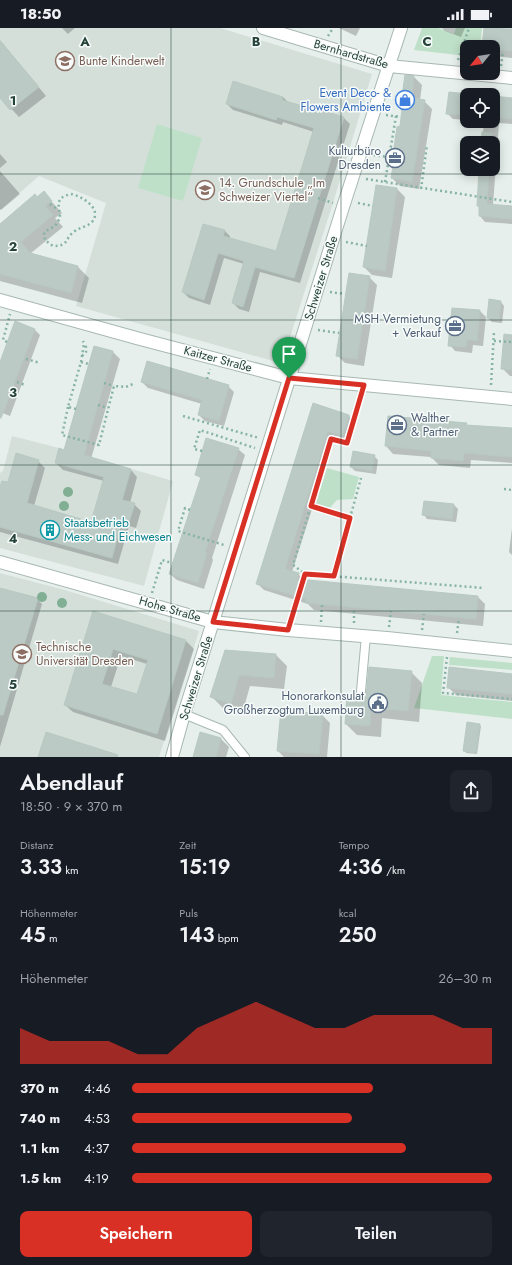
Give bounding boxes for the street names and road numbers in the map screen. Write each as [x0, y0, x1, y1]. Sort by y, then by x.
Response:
street label: Bernhardstraße [312, 35, 390, 73]
street label: Schweizer Straße [300, 234, 342, 322]
street label: Kaitzer Straße [182, 341, 254, 377]
street label: Hohe Straße [137, 592, 203, 626]
street label: Schweizer Straße [175, 634, 217, 722]

